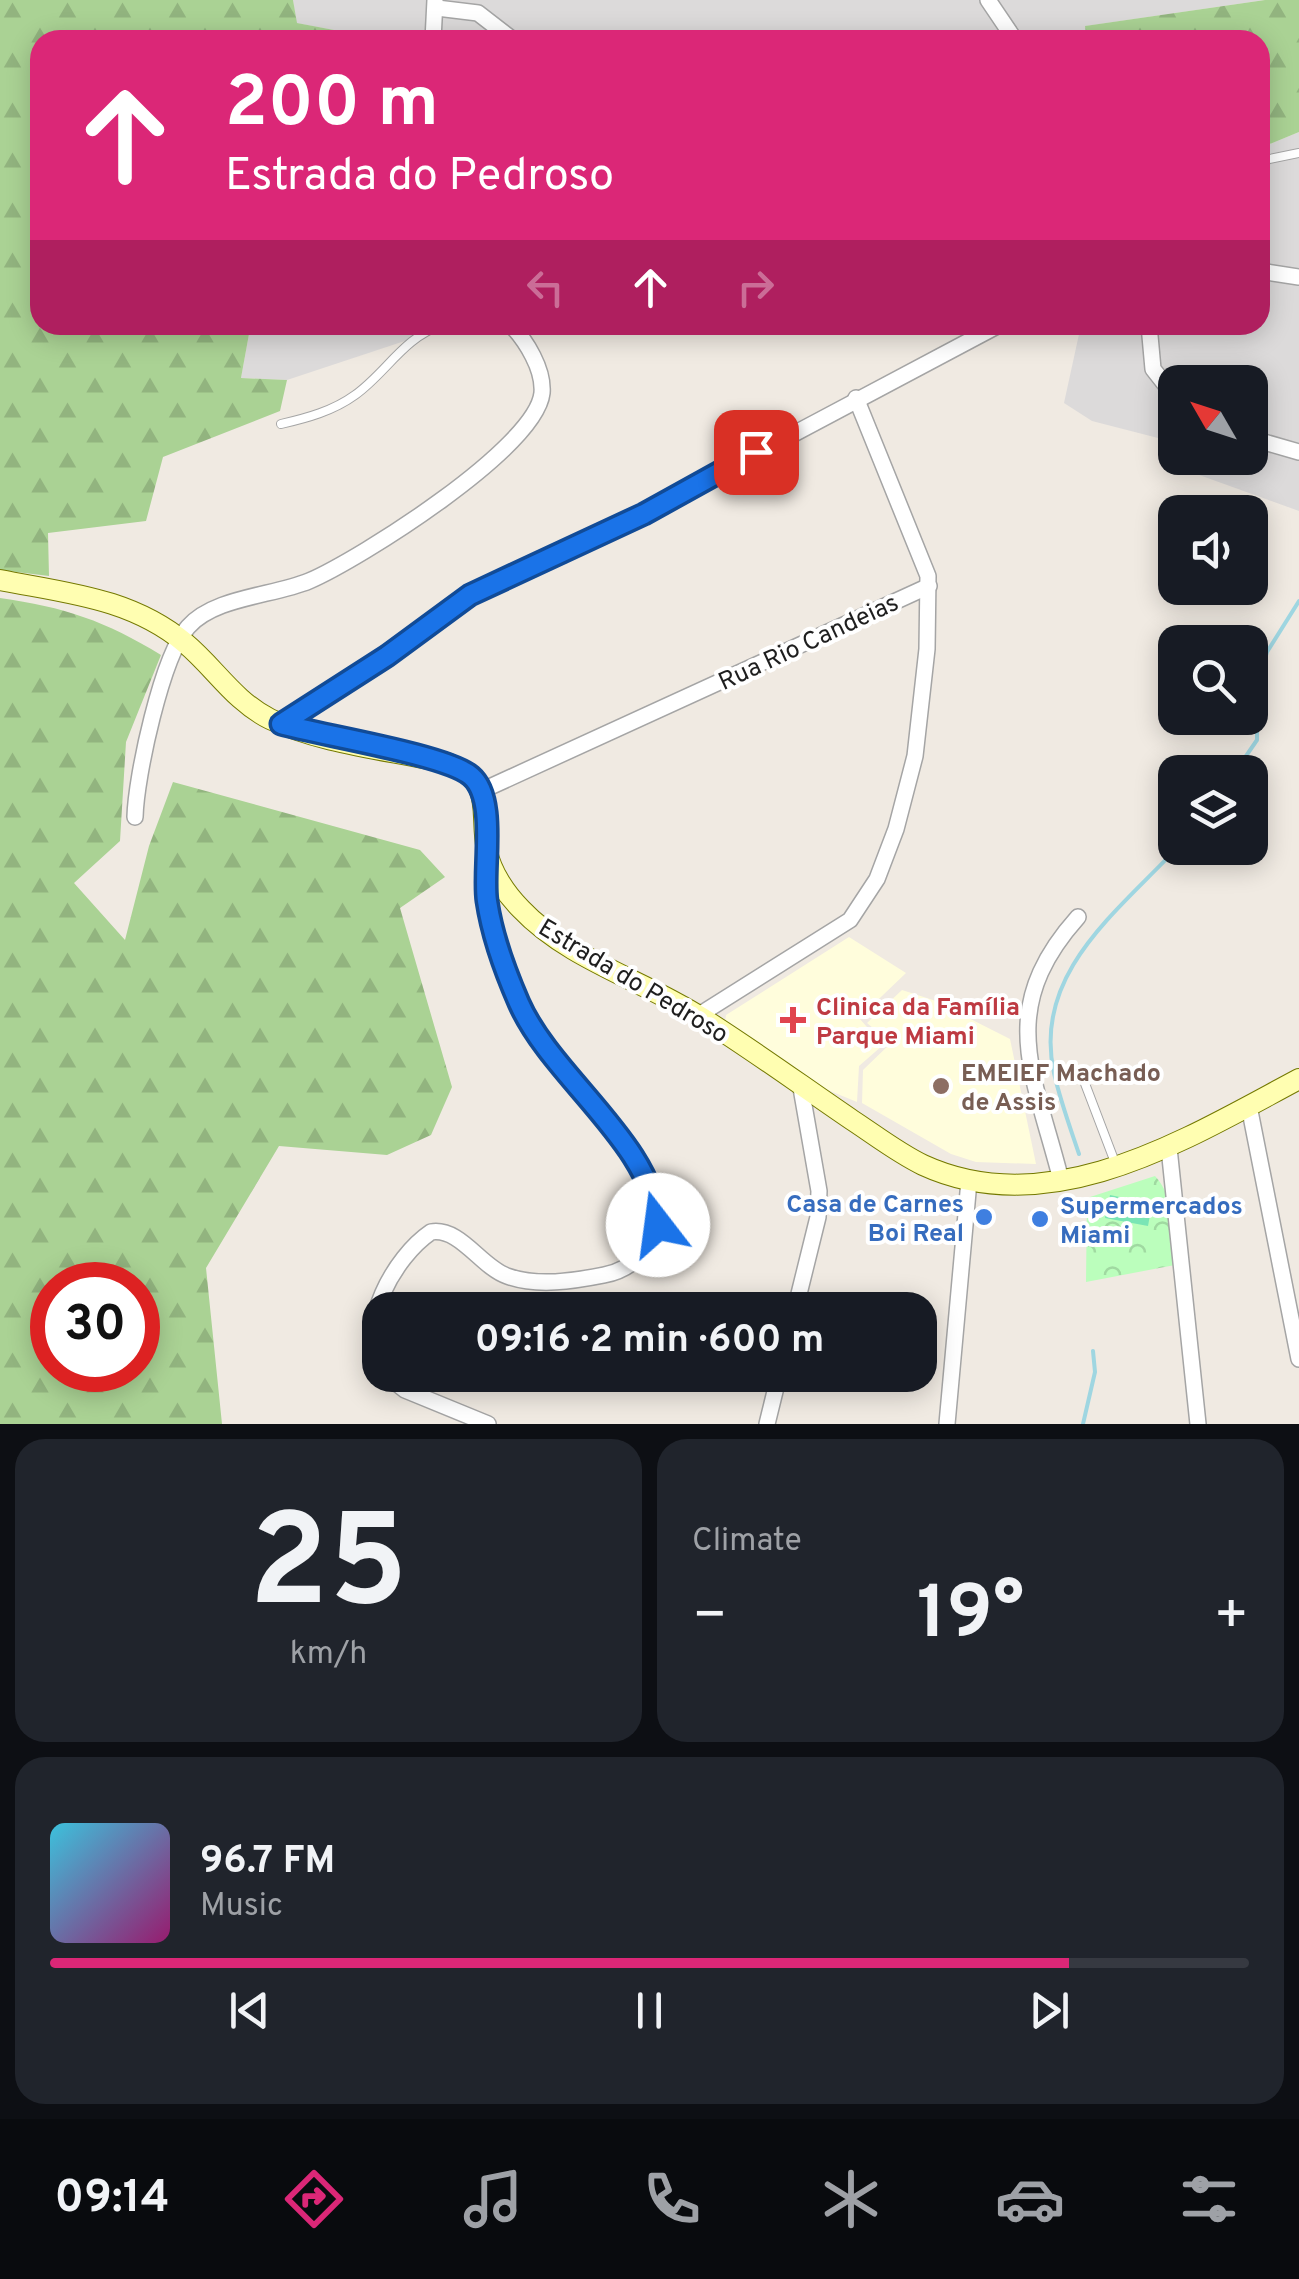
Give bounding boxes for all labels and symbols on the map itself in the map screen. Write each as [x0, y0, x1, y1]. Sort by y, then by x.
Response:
north arrow [1158, 365, 1268, 475]
pin [714, 410, 799, 495]
street label: Rua Rio Candeias [714, 588, 904, 699]
street label: Estrada do Pedroso [532, 913, 733, 1052]
place label: Clinica da Família Parque Miami [816, 993, 1020, 1054]
marker: Clinica da Família Parque Miami [780, 1007, 806, 1033]
place label: EMEIEF Machado de Assis [961, 1059, 1161, 1120]
marker: EMEIEF Machado de Assis [930, 1075, 952, 1097]
position arrow [606, 1173, 710, 1277]
place label: Casa de Carnes Boi Real [786, 1190, 964, 1251]
place label: Supermercados Miami [1060, 1192, 1243, 1253]
marker: Casa de Carnes Boi Real [973, 1206, 995, 1228]
marker: Supermercados Miami [1029, 1208, 1051, 1230]
speed limit sign: 30 [30, 1262, 160, 1392]

